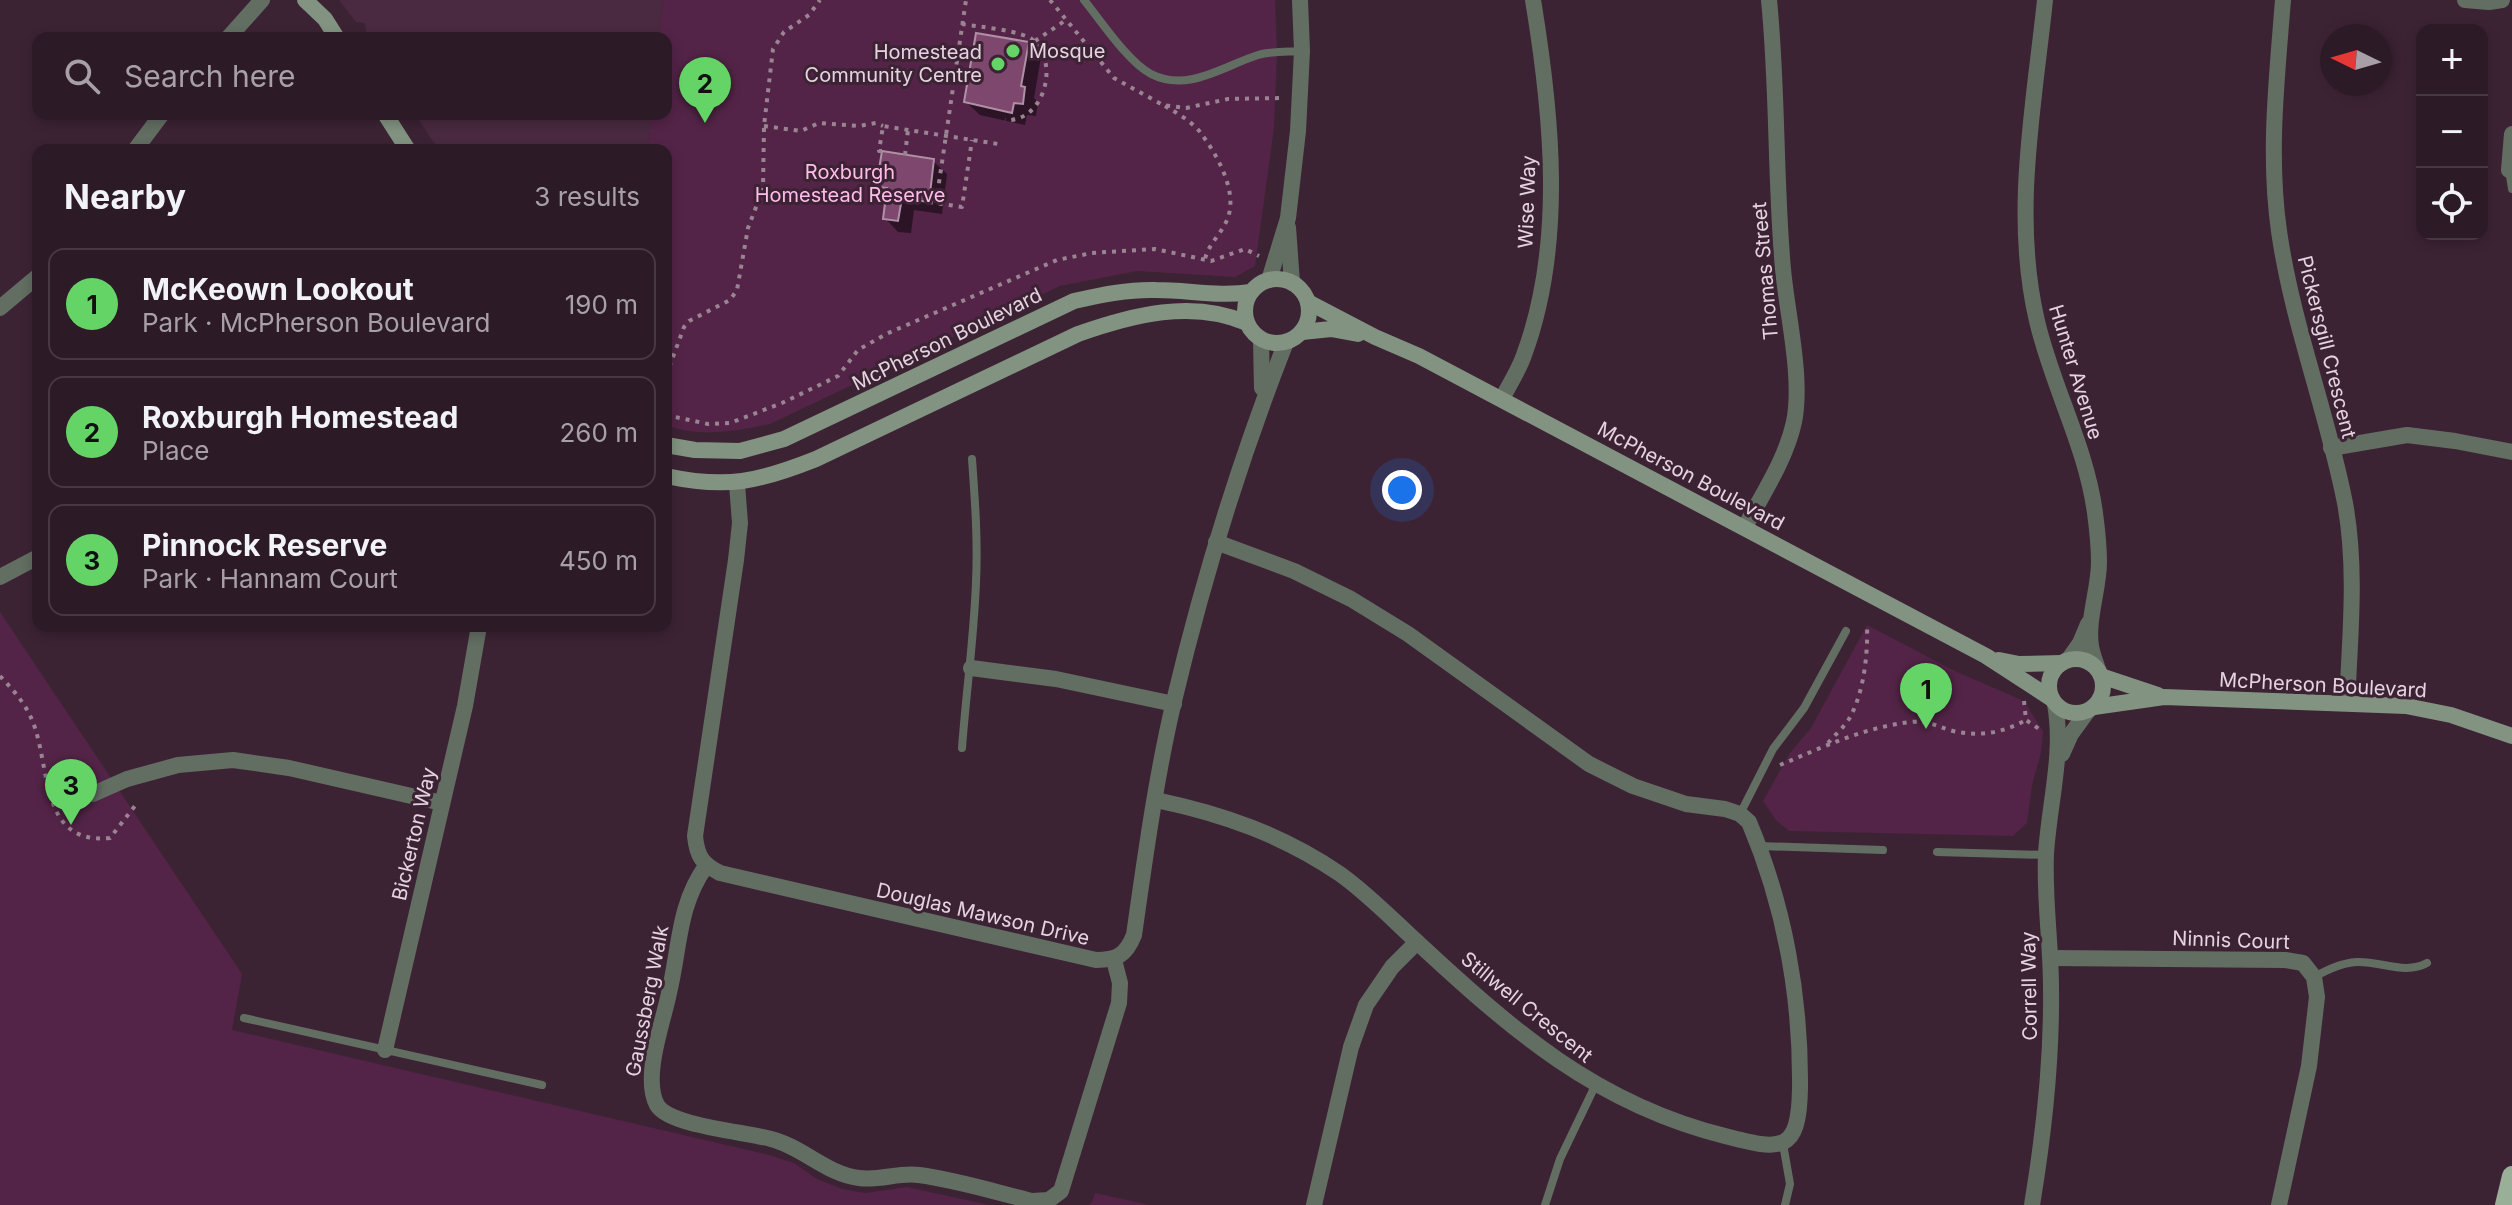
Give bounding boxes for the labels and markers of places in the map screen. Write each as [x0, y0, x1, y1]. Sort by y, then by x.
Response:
place label: Mosque [1029, 39, 1105, 63]
place label: Homestead Community Centre [805, 40, 982, 87]
marker: Mosque [1004, 42, 1022, 60]
marker: Homestead Community Centre [989, 55, 1007, 73]
pin: 2 [679, 57, 731, 123]
pin: 1 [1900, 663, 1952, 729]
pin: 3 [45, 759, 97, 825]

